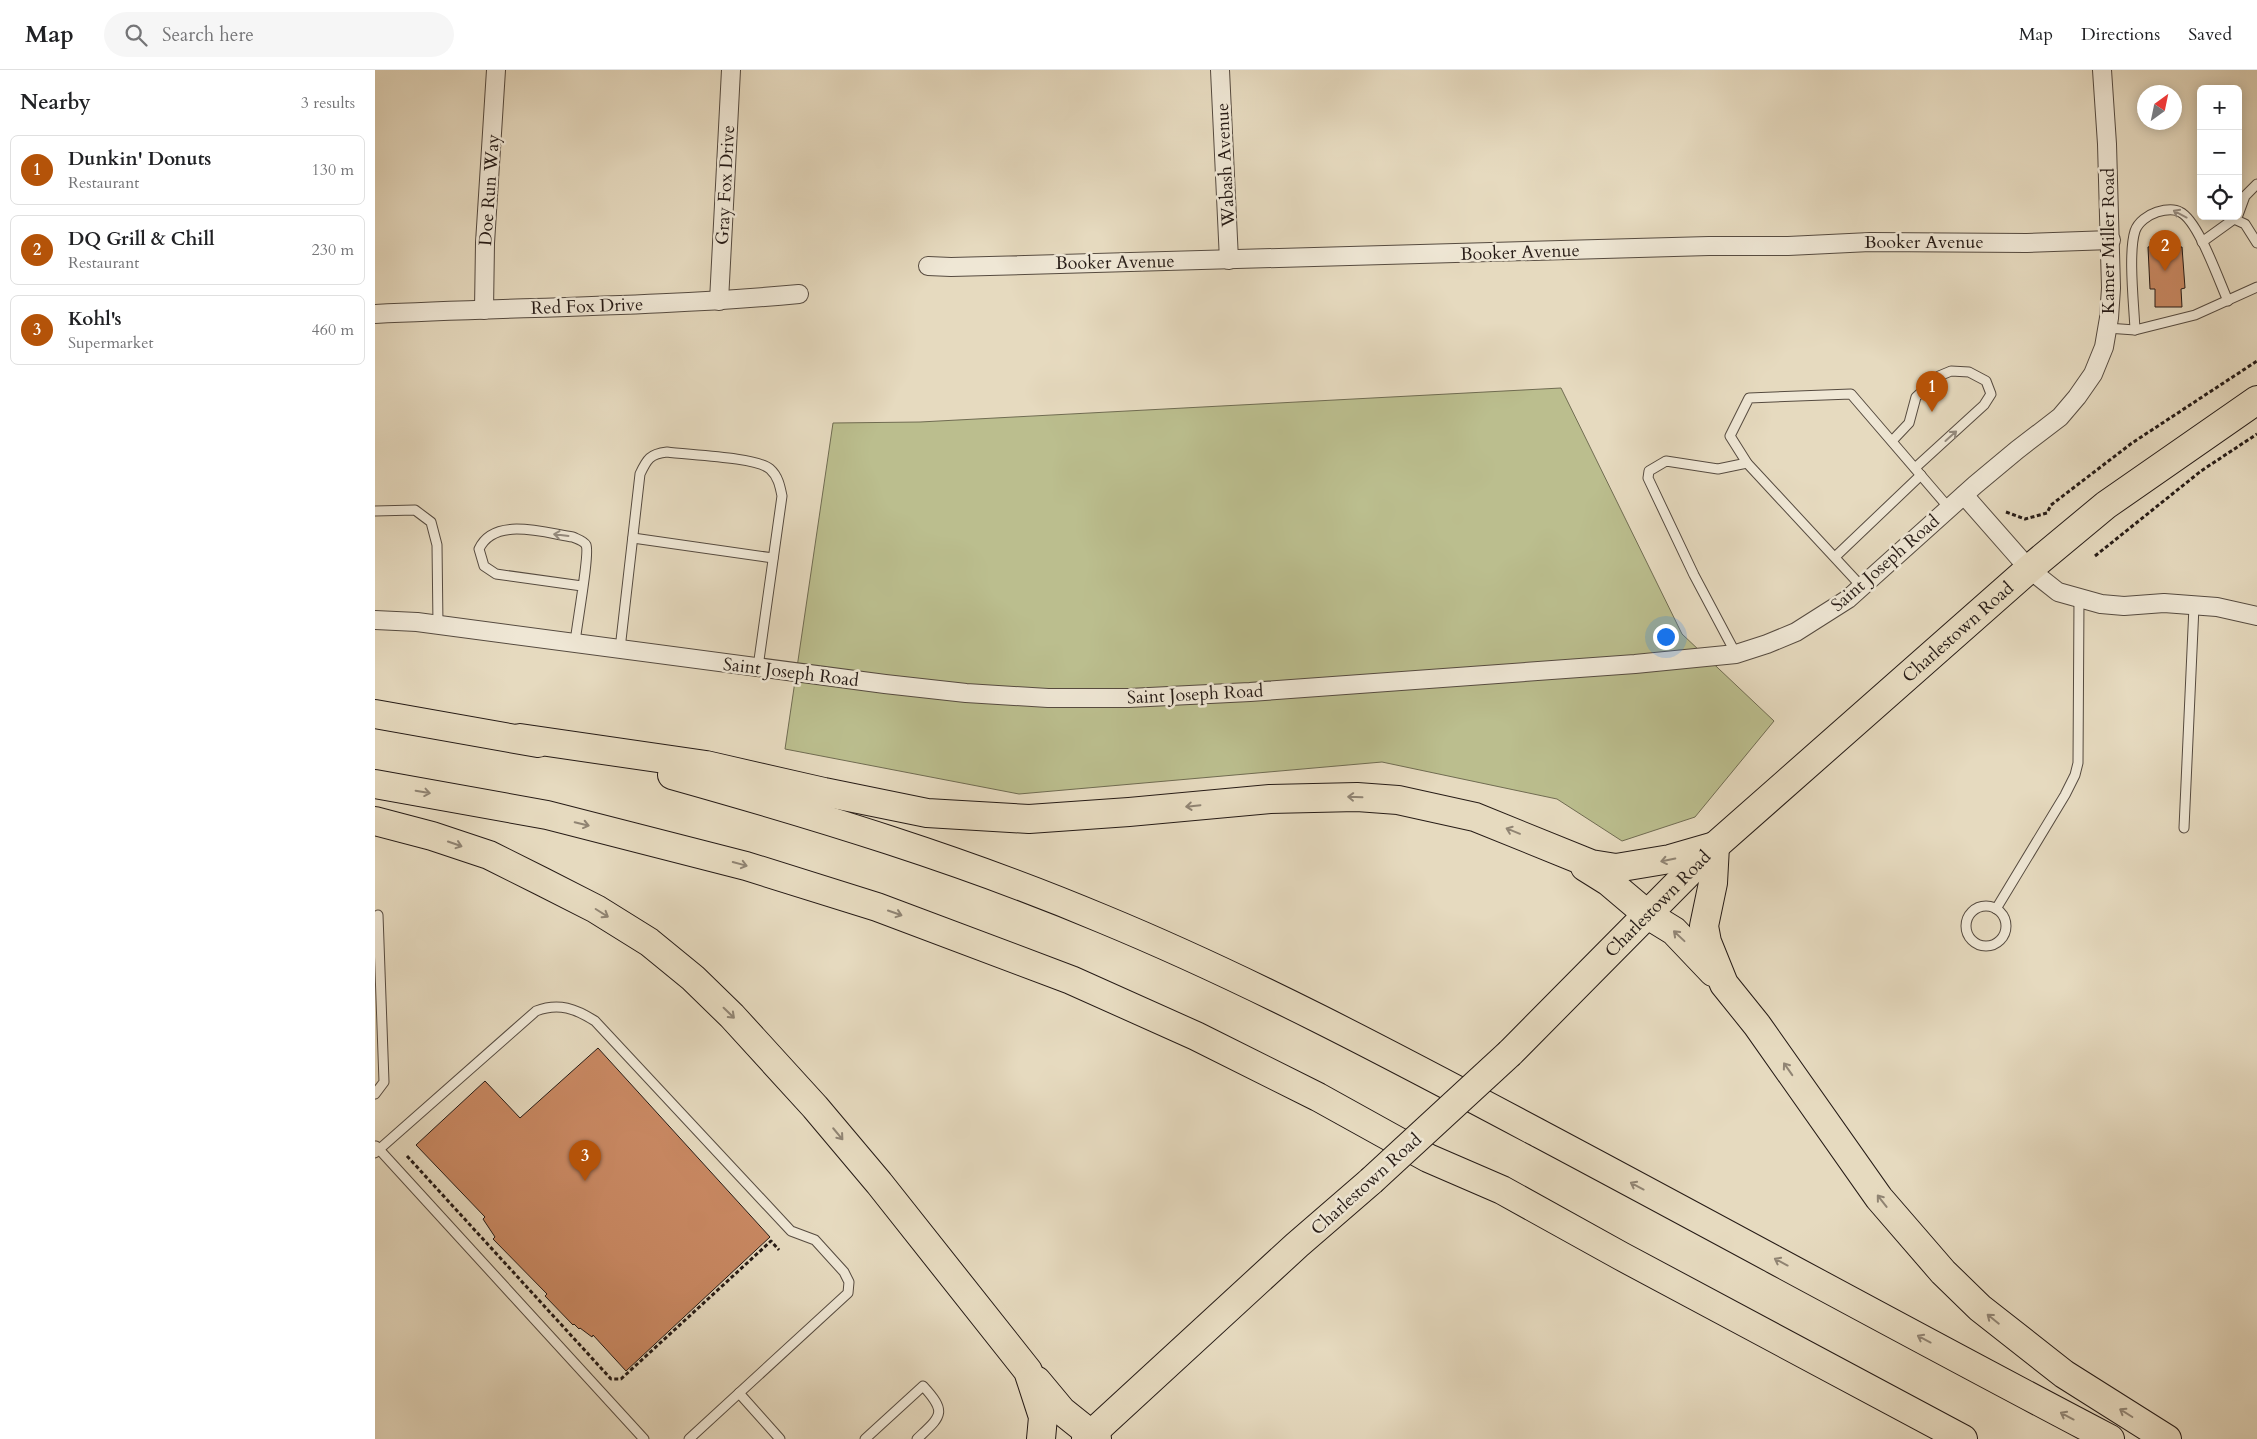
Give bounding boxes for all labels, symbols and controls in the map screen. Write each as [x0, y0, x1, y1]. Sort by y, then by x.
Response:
search box [104, 12, 454, 57]
text: Map [25, 18, 74, 51]
icon: search [122, 21, 150, 49]
text: Search here [162, 22, 254, 48]
text: Map [2019, 22, 2053, 47]
text: Directions [2081, 22, 2160, 47]
text: Saved [2188, 22, 2232, 47]
north arrow [2137, 85, 2182, 130]
map controls [2197, 85, 2242, 220]
button: + [2197, 85, 2242, 130]
text: Nearby [20, 88, 91, 117]
text: 3 results [301, 92, 355, 114]
street label: Wabash Avenue [1210, 102, 1241, 229]
street label: Gray Fox Drive [710, 124, 741, 246]
button: − [2197, 130, 2242, 175]
street label: Doe Run Way [473, 133, 506, 247]
text: Dunkin' Donuts [68, 146, 211, 172]
text: 1 [33, 159, 41, 181]
text: 130 m [312, 159, 354, 181]
street label: Kamer Miller Road [2096, 167, 2121, 314]
text: Restaurant [68, 172, 139, 194]
button: locate [2197, 175, 2242, 220]
one-way arrow [2173, 209, 2188, 219]
text: DQ Grill & Chill [68, 226, 214, 252]
street label: Booker Avenue [1864, 230, 1984, 255]
pin: 2 [2149, 230, 2181, 271]
street label: Booker Avenue [1460, 238, 1580, 267]
text: 2 [33, 239, 41, 261]
text: 230 m [312, 239, 354, 261]
street label: Booker Avenue [1055, 249, 1175, 276]
text: Restaurant [68, 252, 139, 274]
street label: Red Fox Drive [530, 292, 644, 321]
text: Kohl's [68, 306, 122, 332]
text: 3 [33, 319, 41, 341]
text: 460 m [312, 319, 354, 341]
text: Supermarket [68, 332, 154, 354]
pin: 1 [1916, 371, 1948, 412]
one-way arrow [1945, 430, 1958, 441]
street label: Saint Joseph Road [1826, 509, 1945, 618]
one-way arrow [554, 530, 570, 540]
street label: Charlestown Road [1897, 576, 2020, 688]
your location [1653, 624, 1679, 650]
street label: Saint Joseph Road [722, 652, 861, 693]
street label: Saint Joseph Road [1126, 678, 1264, 711]
one-way arrow [415, 788, 431, 797]
one-way arrow [1347, 792, 1364, 802]
one-way arrow [1185, 802, 1201, 811]
one-way arrow [574, 820, 590, 829]
one-way arrow [1506, 826, 1521, 836]
one-way arrow [447, 840, 463, 849]
street label: Charlestown Road [1600, 845, 1717, 963]
one-way arrow [1660, 855, 1676, 865]
one-way arrow [731, 860, 747, 869]
one-way arrow [595, 908, 609, 918]
one-way arrow [886, 909, 902, 918]
one-way arrow [1673, 930, 1685, 942]
one-way arrow [723, 1007, 735, 1020]
one-way arrow [1783, 1062, 1793, 1076]
one-way arrow [832, 1128, 843, 1141]
street label: Charlestown Road [1305, 1128, 1427, 1241]
pin: 3 [569, 1140, 601, 1181]
one-way arrow [1630, 1181, 1645, 1191]
one-way arrow [1877, 1194, 1887, 1208]
one-way arrow [1773, 1257, 1788, 1267]
one-way arrow [1987, 1314, 2000, 1325]
one-way arrow [1917, 1334, 1932, 1343]
one-way arrow [2119, 1408, 2133, 1418]
one-way arrow [2060, 1411, 2075, 1420]

